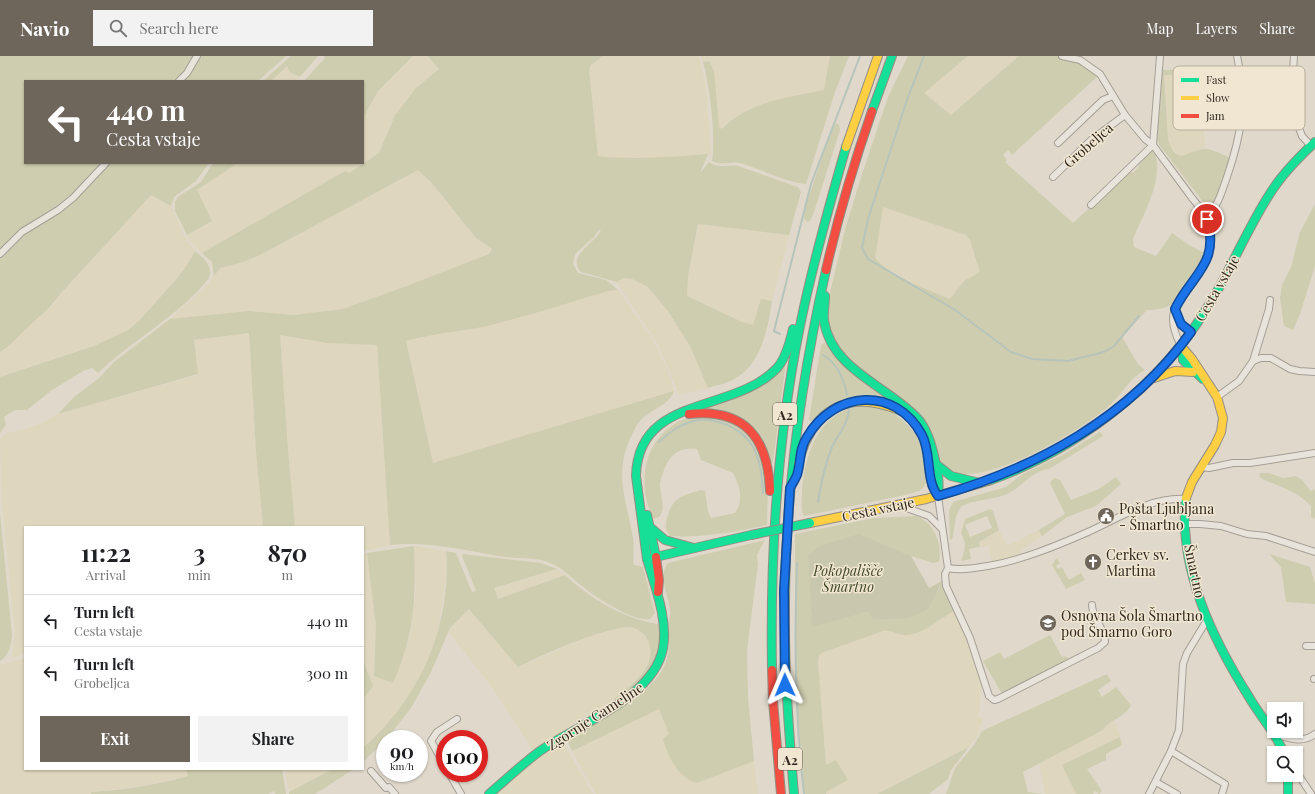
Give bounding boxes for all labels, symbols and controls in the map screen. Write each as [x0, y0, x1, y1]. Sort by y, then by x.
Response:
search box [93, 10, 373, 46]
text: Navio [20, 15, 69, 41]
icon: search [107, 17, 129, 39]
text: Search here [139, 18, 219, 38]
text: Map [1146, 19, 1174, 38]
text: Layers [1196, 19, 1237, 38]
text: Share [1259, 19, 1295, 38]
legend [1173, 66, 1305, 130]
text: Fast [1206, 72, 1226, 87]
text: Slow [1206, 90, 1230, 105]
text: 440 m [106, 91, 186, 128]
icon: left [40, 96, 92, 148]
text: Jam [1205, 108, 1225, 123]
street label: Grobeljca [1059, 118, 1117, 172]
text: Cesta vstaje [106, 127, 201, 151]
pin [1190, 202, 1224, 236]
icon: arrive [1196, 208, 1218, 230]
street label: Cesta vstaje [1190, 251, 1244, 325]
road number: A2 [773, 403, 797, 425]
street label: Cesta vstaje [840, 492, 916, 526]
place label: Pošta Ljubljana - Šmartno [1119, 499, 1214, 534]
public building icon: Pošta Ljubljana - Šmartno [1096, 506, 1116, 526]
text: 11:22 [81, 536, 131, 568]
text: 3 [193, 536, 205, 568]
text: 870 [267, 536, 307, 568]
street label: Šmartno [1180, 543, 1210, 600]
place label: Cerkev sv. Martina [1106, 545, 1169, 580]
church icon: Cerkev sv. Martina [1083, 552, 1103, 572]
park label: Pokopališče Šmartno [812, 561, 883, 596]
text: Arrival [86, 566, 126, 583]
text: min [188, 566, 211, 583]
text: m [282, 566, 293, 583]
text: Turn left [74, 602, 135, 622]
place label: Osnovna Šola Šmartno pod Šmarno Goro [1061, 606, 1203, 641]
icon: left [40, 610, 62, 632]
text: 440 m [307, 611, 348, 631]
school or university icon: Osnovna Šola Šmartno pod Šmarno Goro [1038, 613, 1058, 633]
text: Cesta vstaje [74, 622, 142, 639]
text: Turn left [74, 654, 135, 674]
icon: left [40, 662, 62, 684]
text: 300 m [306, 663, 348, 683]
position arrow [764, 664, 806, 706]
text: Grobeljca [74, 674, 130, 691]
street label: Zgornje Gameljne [543, 678, 647, 754]
map controls [1267, 702, 1303, 782]
button: sound [1267, 702, 1303, 738]
button: Exit [40, 716, 190, 762]
button: Share [198, 716, 348, 762]
speed limit sign: 100 [436, 730, 488, 782]
text: 90 [390, 737, 414, 764]
button: search [1267, 746, 1303, 782]
road number: A2 [778, 748, 802, 770]
text: km/h [390, 759, 414, 773]

